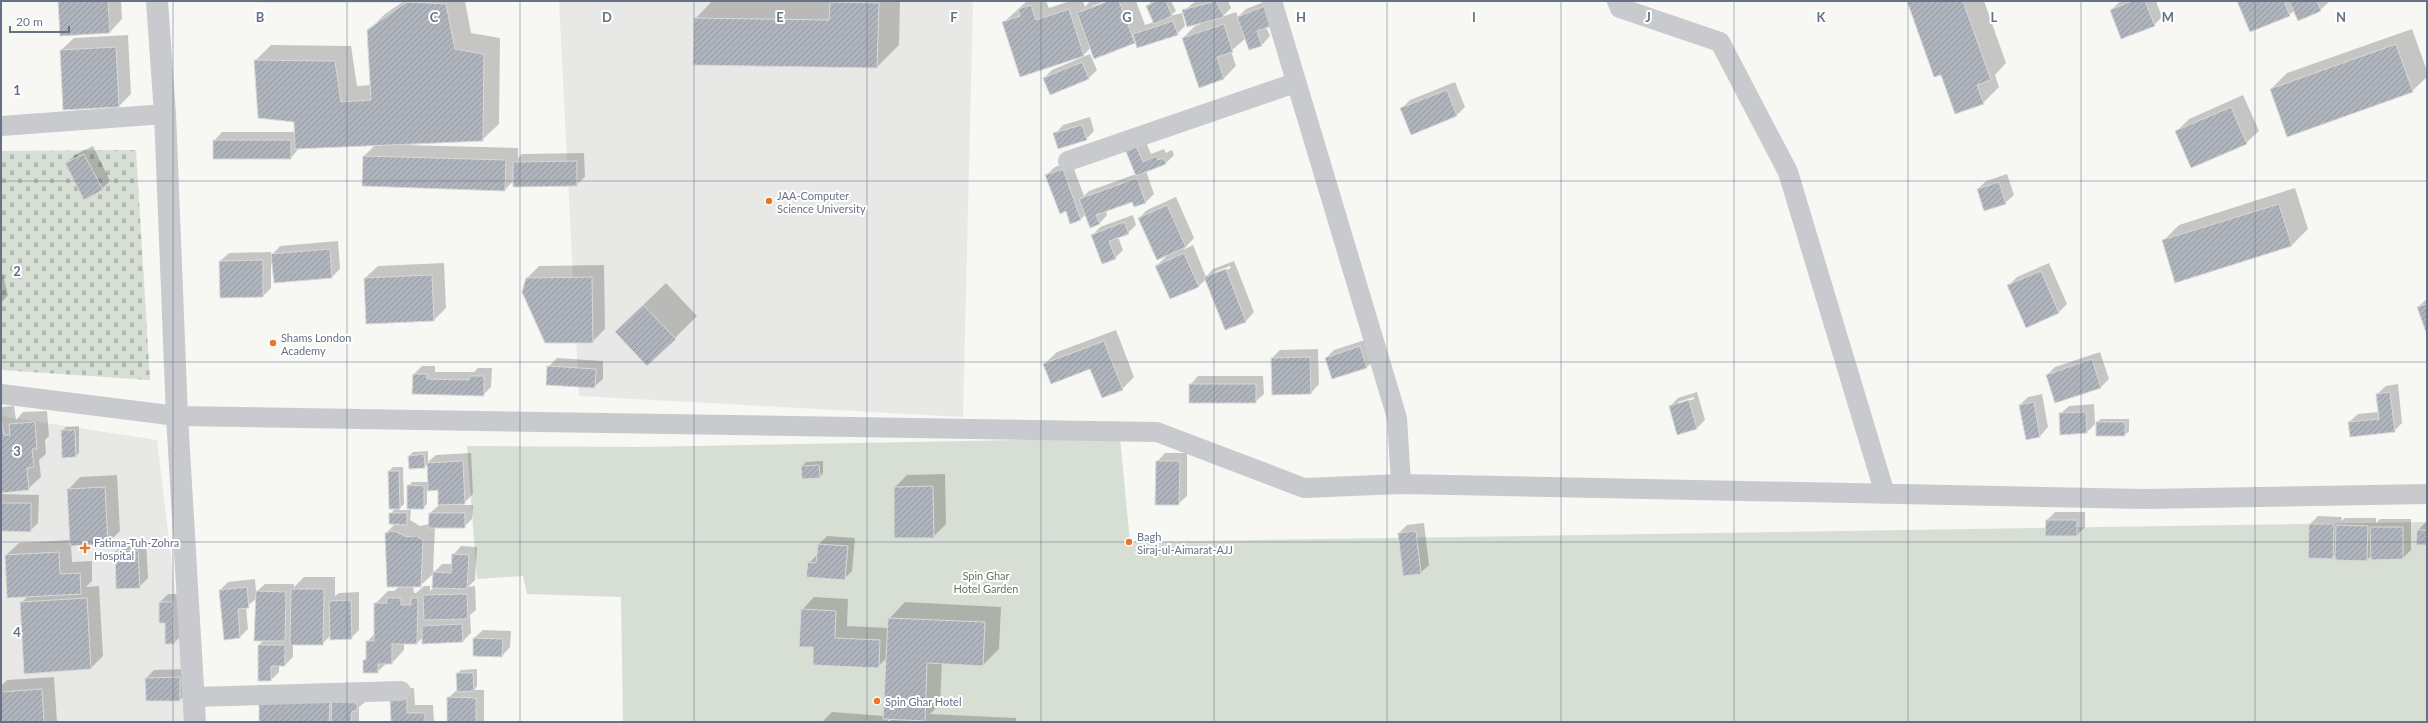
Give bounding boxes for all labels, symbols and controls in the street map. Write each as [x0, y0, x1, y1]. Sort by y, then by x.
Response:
scale bar [10, 8, 69, 34]
text: B [256, 9, 265, 25]
text: C [430, 9, 439, 25]
text: D [602, 9, 612, 25]
text: E [776, 9, 784, 25]
text: F [950, 9, 958, 25]
text: G [1122, 9, 1132, 25]
text: H [1296, 9, 1306, 25]
text: I [1472, 9, 1476, 25]
text: J [1645, 9, 1651, 25]
text: K [1817, 9, 1827, 25]
text: L [1991, 9, 1998, 25]
text: M [2162, 9, 2174, 25]
text: N [2336, 9, 2346, 25]
text: 20 m [16, 14, 43, 29]
text: 1 [13, 82, 21, 98]
place label: JAA-Computer Science University [777, 189, 866, 215]
marker: JAA-Computer Science University [764, 196, 774, 206]
text: 2 [13, 263, 21, 279]
place label: Shams London Academy [281, 331, 351, 357]
marker: Shams London Academy [268, 338, 278, 348]
text: 3 [13, 443, 21, 459]
place label: Bagh Siraj-ul-Aimarat-AJJ [1137, 530, 1233, 556]
place label: Fatima-Tuh-Zohra Hospital [94, 536, 179, 562]
marker: Bagh Siraj-ul-Aimarat-AJJ [1124, 537, 1134, 547]
marker: Fatima-Tuh-Zohra Hospital [79, 542, 91, 554]
park label: Spin Ghar Hotel Garden [954, 569, 1018, 595]
text: 4 [13, 624, 21, 640]
place label: Spin Ghar Hotel [885, 695, 961, 708]
marker: Spin Ghar Hotel [872, 696, 882, 706]

